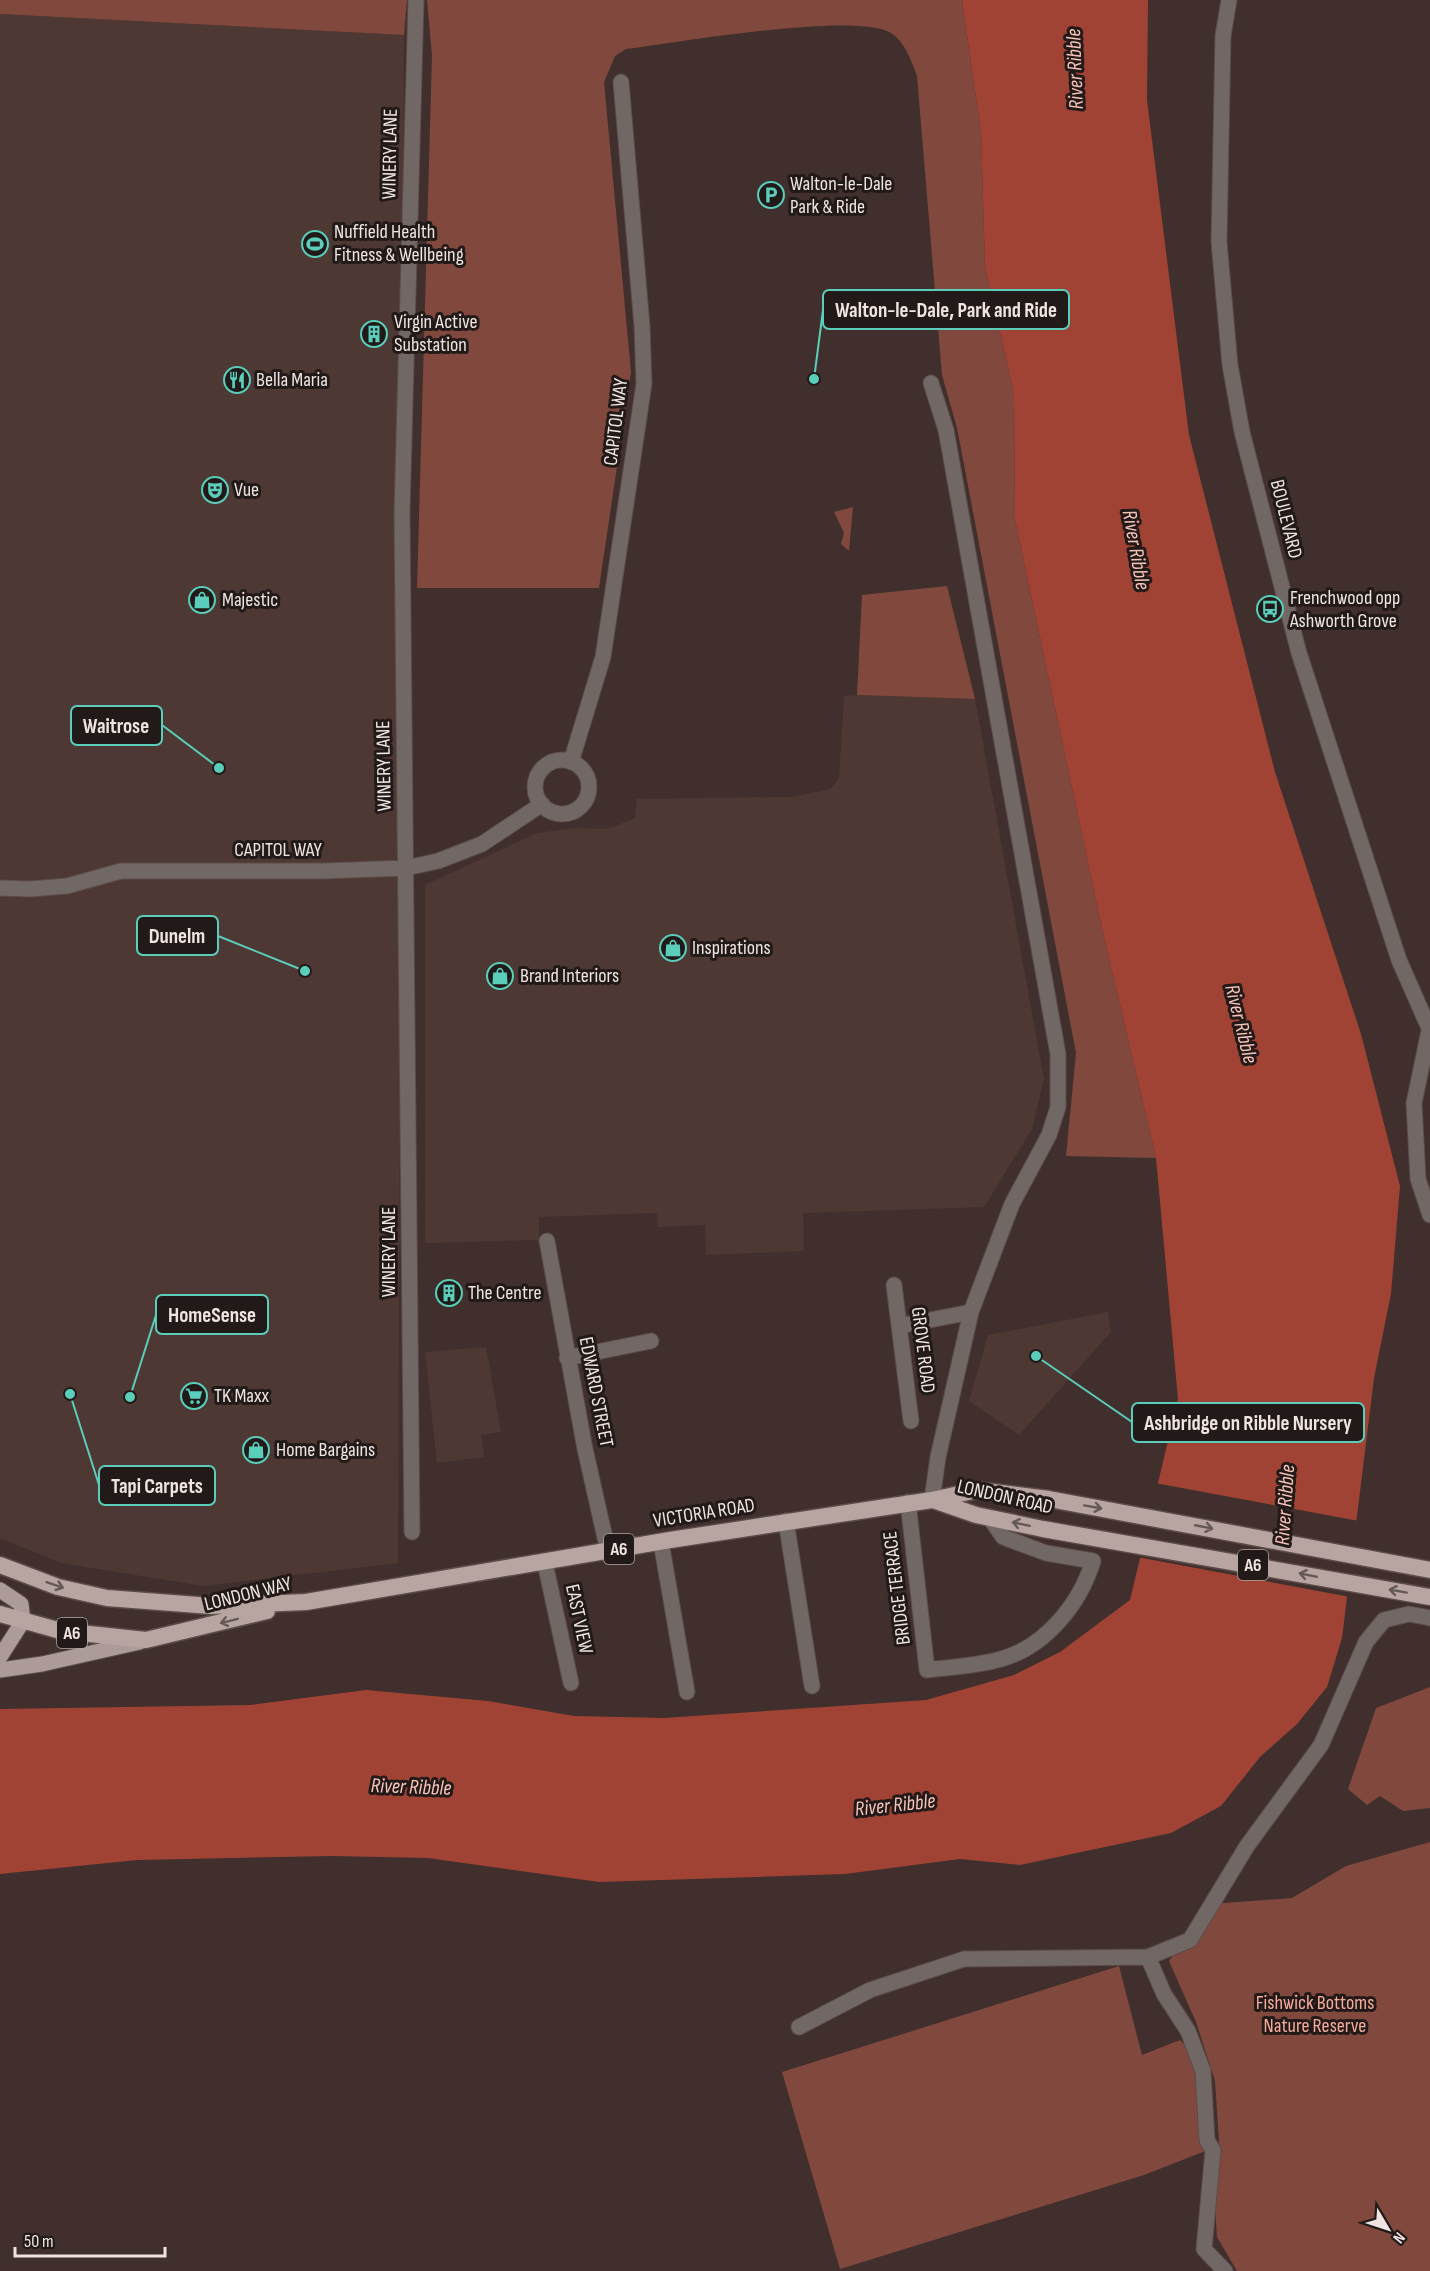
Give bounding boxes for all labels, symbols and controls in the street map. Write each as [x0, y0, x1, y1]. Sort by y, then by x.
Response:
water label: River Ribble [1061, 28, 1089, 110]
street label: WINERY LANE [377, 109, 403, 199]
place label: Walton-le-Dale Park & Ride [790, 172, 892, 219]
parking icon: Walton-le-Dale Park & Ride [756, 180, 786, 210]
place label: Nuffield Health Fitness & Wellbeing [334, 220, 464, 267]
sports icon: Nuffield Health Fitness & Wellbeing [300, 229, 330, 259]
callout: Walton-le-Dale, Park and Ride [823, 290, 1069, 329]
text: Walton-le-Dale, Park and Ride [835, 298, 1057, 323]
place label: Virgin Active Substation [394, 310, 478, 357]
building icon: Virgin Active Substation [359, 319, 389, 349]
restaurant icon: Bella Maria [222, 365, 252, 395]
place label: Bella Maria [256, 368, 328, 392]
street label: CAPITOL WAY [599, 376, 633, 467]
theatre icon: Vue [200, 475, 230, 505]
street label: BOULEVARD [1265, 477, 1307, 561]
place label: Vue [234, 478, 259, 502]
water label: River Ribble [1117, 508, 1155, 592]
shop icon: Majestic [187, 585, 217, 615]
place label: Frenchwood opp Ashworth Grove [1289, 586, 1400, 633]
place label: Majestic [222, 588, 278, 612]
bus stop icon: Frenchwood opp Ashworth Grove [1255, 594, 1285, 624]
callout: Waitrose [71, 706, 162, 745]
text: Waitrose [83, 714, 149, 739]
street label: WINERY LANE [371, 721, 397, 811]
street label: CAPITOL WAY [234, 838, 322, 862]
callout: Dunelm [137, 916, 218, 955]
text: Dunelm [149, 924, 205, 949]
shop icon: Inspirations [658, 933, 688, 963]
place label: Inspirations [692, 936, 771, 960]
shop icon: Brand Interiors [485, 961, 515, 991]
place label: Brand Interiors [520, 964, 619, 988]
water label: River Ribble [1219, 982, 1263, 1066]
street label: WINERY LANE [377, 1207, 401, 1297]
building icon: The Centre [434, 1278, 464, 1308]
place label: The Centre [468, 1281, 542, 1305]
callout: HomeSense [156, 1295, 268, 1334]
text: HomeSense [168, 1303, 256, 1328]
street label: GROVE ROAD [906, 1306, 940, 1394]
street label: EDWARD STREET [574, 1335, 618, 1449]
supermarket icon: TK Maxx [179, 1381, 209, 1411]
place label: TK Maxx [214, 1384, 269, 1408]
callout: Ashbridge on Ribble Nursery [1132, 1403, 1364, 1442]
text: Ashbridge on Ribble Nursery [1143, 1411, 1352, 1436]
shop icon: Home Bargains [241, 1435, 271, 1465]
place label: Home Bargains [276, 1438, 375, 1462]
water label: River Ribble [1270, 1464, 1300, 1546]
callout: Tapi Carpets [99, 1466, 215, 1505]
text: Tapi Carpets [111, 1474, 203, 1499]
street label: LONDON ROAD [955, 1474, 1055, 1520]
street label: VICTORIA ROAD [652, 1493, 756, 1533]
one-way arrow [1083, 1502, 1103, 1513]
one-way arrow [1011, 1518, 1031, 1529]
one-way arrow [1194, 1522, 1213, 1533]
street label: BRIDGE TERRACE [878, 1530, 916, 1646]
road number: A6 [604, 1534, 634, 1564]
road number: A6 [1238, 1550, 1268, 1580]
one-way arrow [1299, 1569, 1318, 1580]
street label: LONDON WAY [202, 1571, 295, 1616]
one-way arrow [45, 1580, 64, 1591]
street label: EAST VIEW [560, 1582, 598, 1656]
one-way arrow [1388, 1586, 1408, 1597]
one-way arrow [219, 1615, 238, 1627]
road number: A6 [57, 1618, 87, 1648]
water label: River Ribble [370, 1773, 452, 1801]
water label: River Ribble [854, 1788, 936, 1822]
park label: Fishwick Bottoms Nature Reserve [1256, 1991, 1374, 2038]
north arrow [1358, 2199, 1418, 2259]
scale bar [15, 2220, 165, 2258]
text: N [1388, 2228, 1409, 2247]
text: 50 m [24, 2231, 54, 2252]

